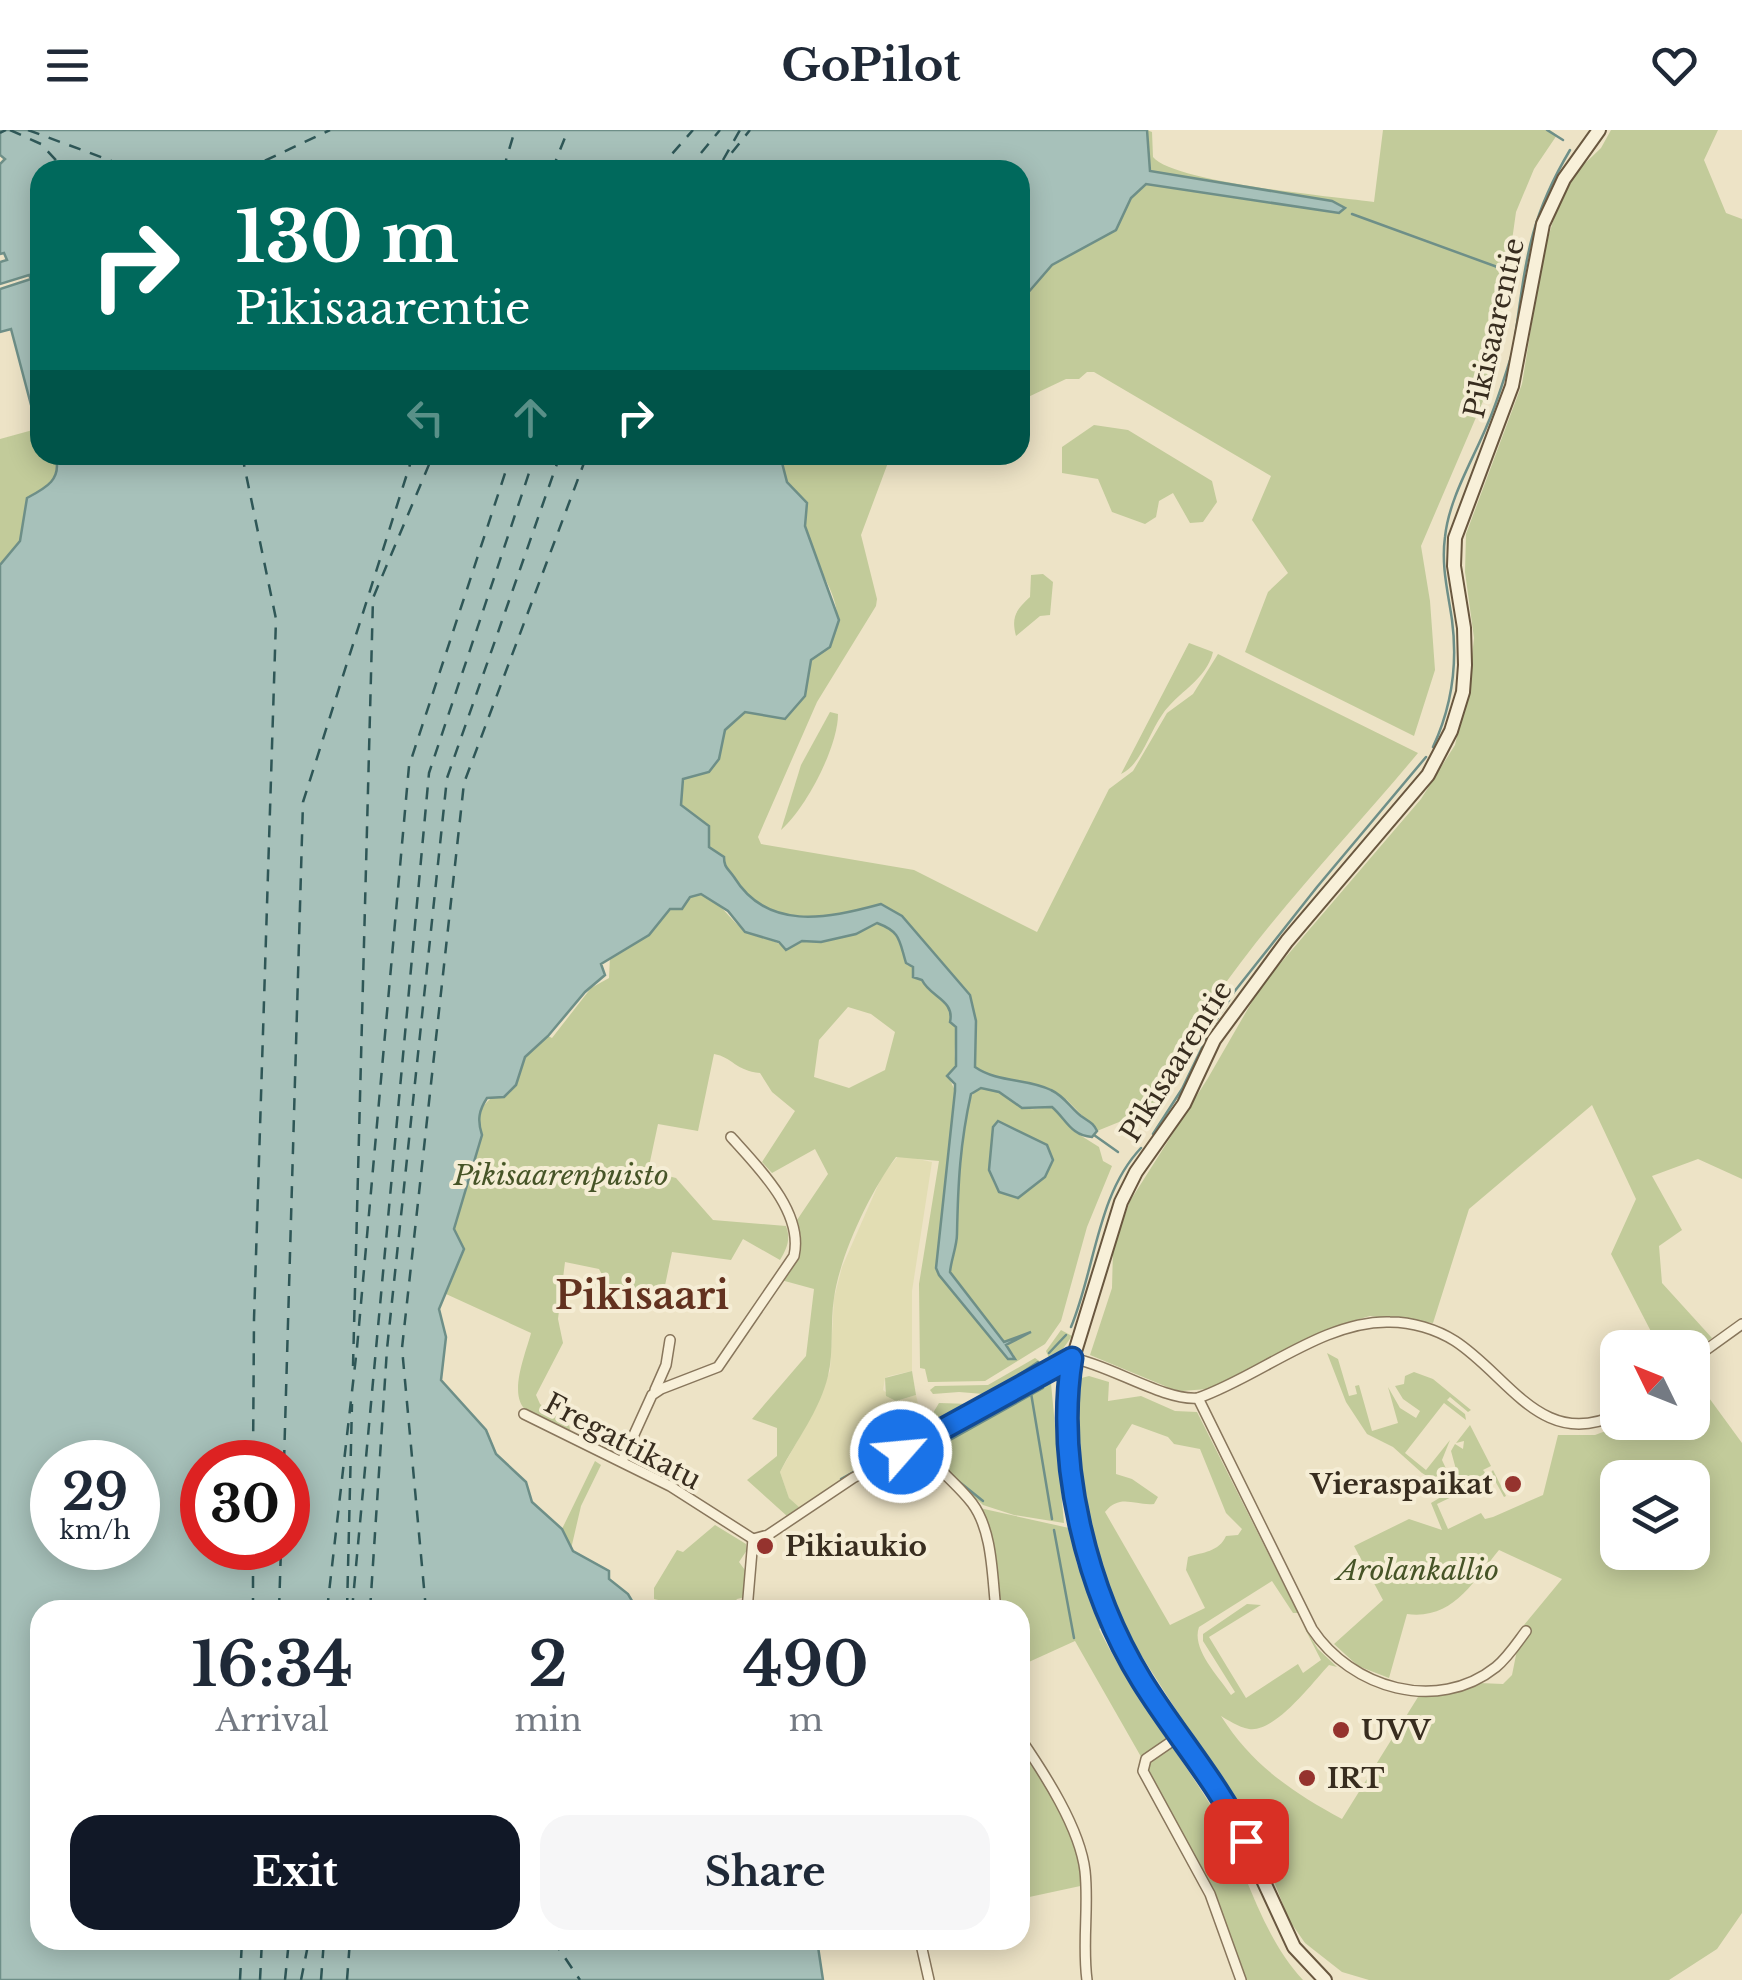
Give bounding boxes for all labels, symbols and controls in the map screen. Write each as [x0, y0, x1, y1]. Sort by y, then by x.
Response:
text: GoPilot [781, 37, 961, 93]
icon: menu [40, 38, 95, 93]
icon: heart [1647, 38, 1702, 93]
text: 130 m [235, 194, 459, 281]
icon: right [70, 200, 200, 330]
street label: Pikisaarentie [1457, 235, 1532, 422]
text: Pikisaarentie [235, 280, 531, 336]
icon: left [398, 390, 453, 445]
icon: ahead [503, 390, 558, 445]
icon: right [608, 390, 663, 445]
street label: Pikisaarentie [1113, 974, 1240, 1149]
park label: Pikisaarenpuisto [452, 1158, 669, 1193]
district label: Pikisaari [555, 1272, 729, 1319]
north arrow [1600, 1330, 1710, 1440]
map controls [1600, 1330, 1710, 1570]
street label: Fregattikatu [538, 1385, 707, 1498]
position arrow [849, 1400, 953, 1504]
speed limit sign: 30 [180, 1440, 310, 1570]
button: layers [1600, 1460, 1710, 1570]
text: 29 [62, 1461, 128, 1524]
place label: Vieraspaikat [1309, 1467, 1493, 1502]
marker: Vieraspaikat [1502, 1473, 1524, 1495]
text: km/h [60, 1515, 130, 1546]
place label: Pikiaukio [785, 1529, 927, 1564]
marker: Pikiaukio [754, 1535, 776, 1557]
park label: Arolankallio [1333, 1553, 1499, 1588]
text: 16:34 [191, 1628, 353, 1702]
text: 2 [529, 1628, 568, 1702]
text: 490 [743, 1628, 869, 1702]
text: Arrival [216, 1700, 329, 1740]
text: min [514, 1700, 582, 1740]
text: m [789, 1700, 823, 1740]
place label: UVV [1361, 1713, 1431, 1748]
marker: UVV [1330, 1719, 1352, 1741]
place label: IRT [1327, 1761, 1384, 1796]
marker: IRT [1296, 1767, 1318, 1789]
pin [1204, 1799, 1289, 1884]
icon: arrive [1219, 1814, 1274, 1869]
button: Exit [70, 1815, 520, 1930]
button: Share [540, 1815, 990, 1930]

